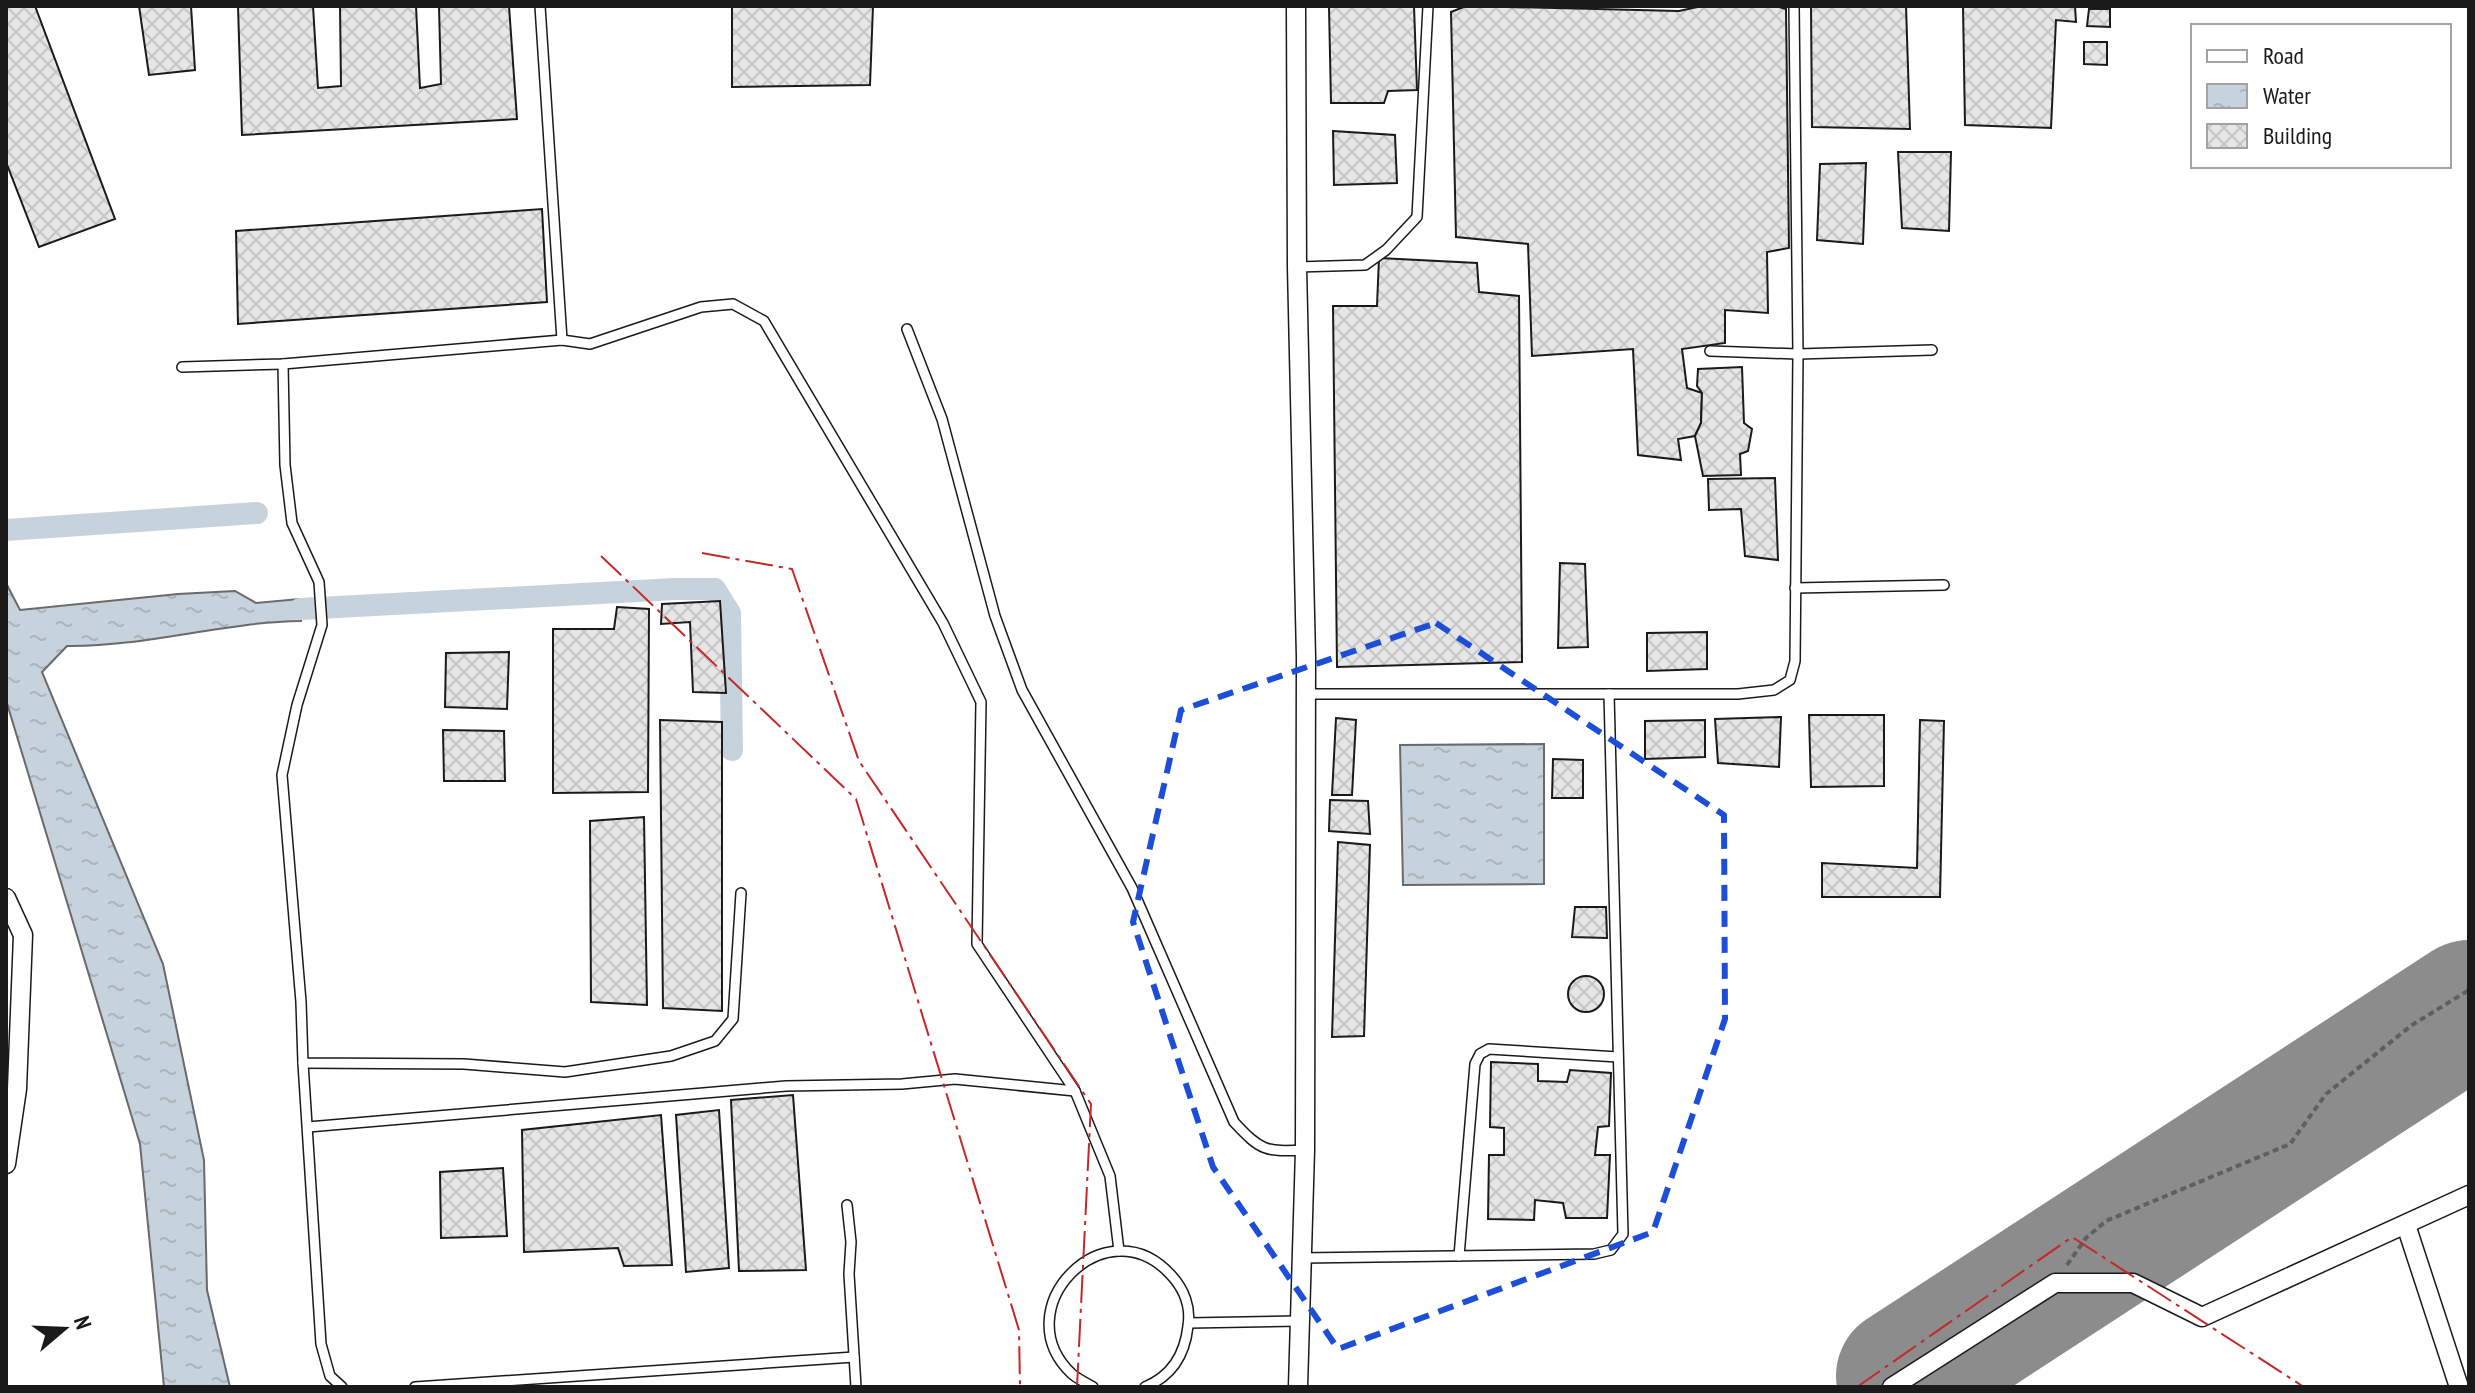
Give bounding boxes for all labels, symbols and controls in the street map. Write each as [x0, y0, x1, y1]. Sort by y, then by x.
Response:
legend [2191, 24, 2451, 168]
text: Road [2263, 40, 2304, 71]
text: Water [2263, 80, 2311, 111]
text: Building [2263, 120, 2332, 151]
north arrow [24, 1289, 104, 1369]
text: N [68, 1312, 98, 1333]

